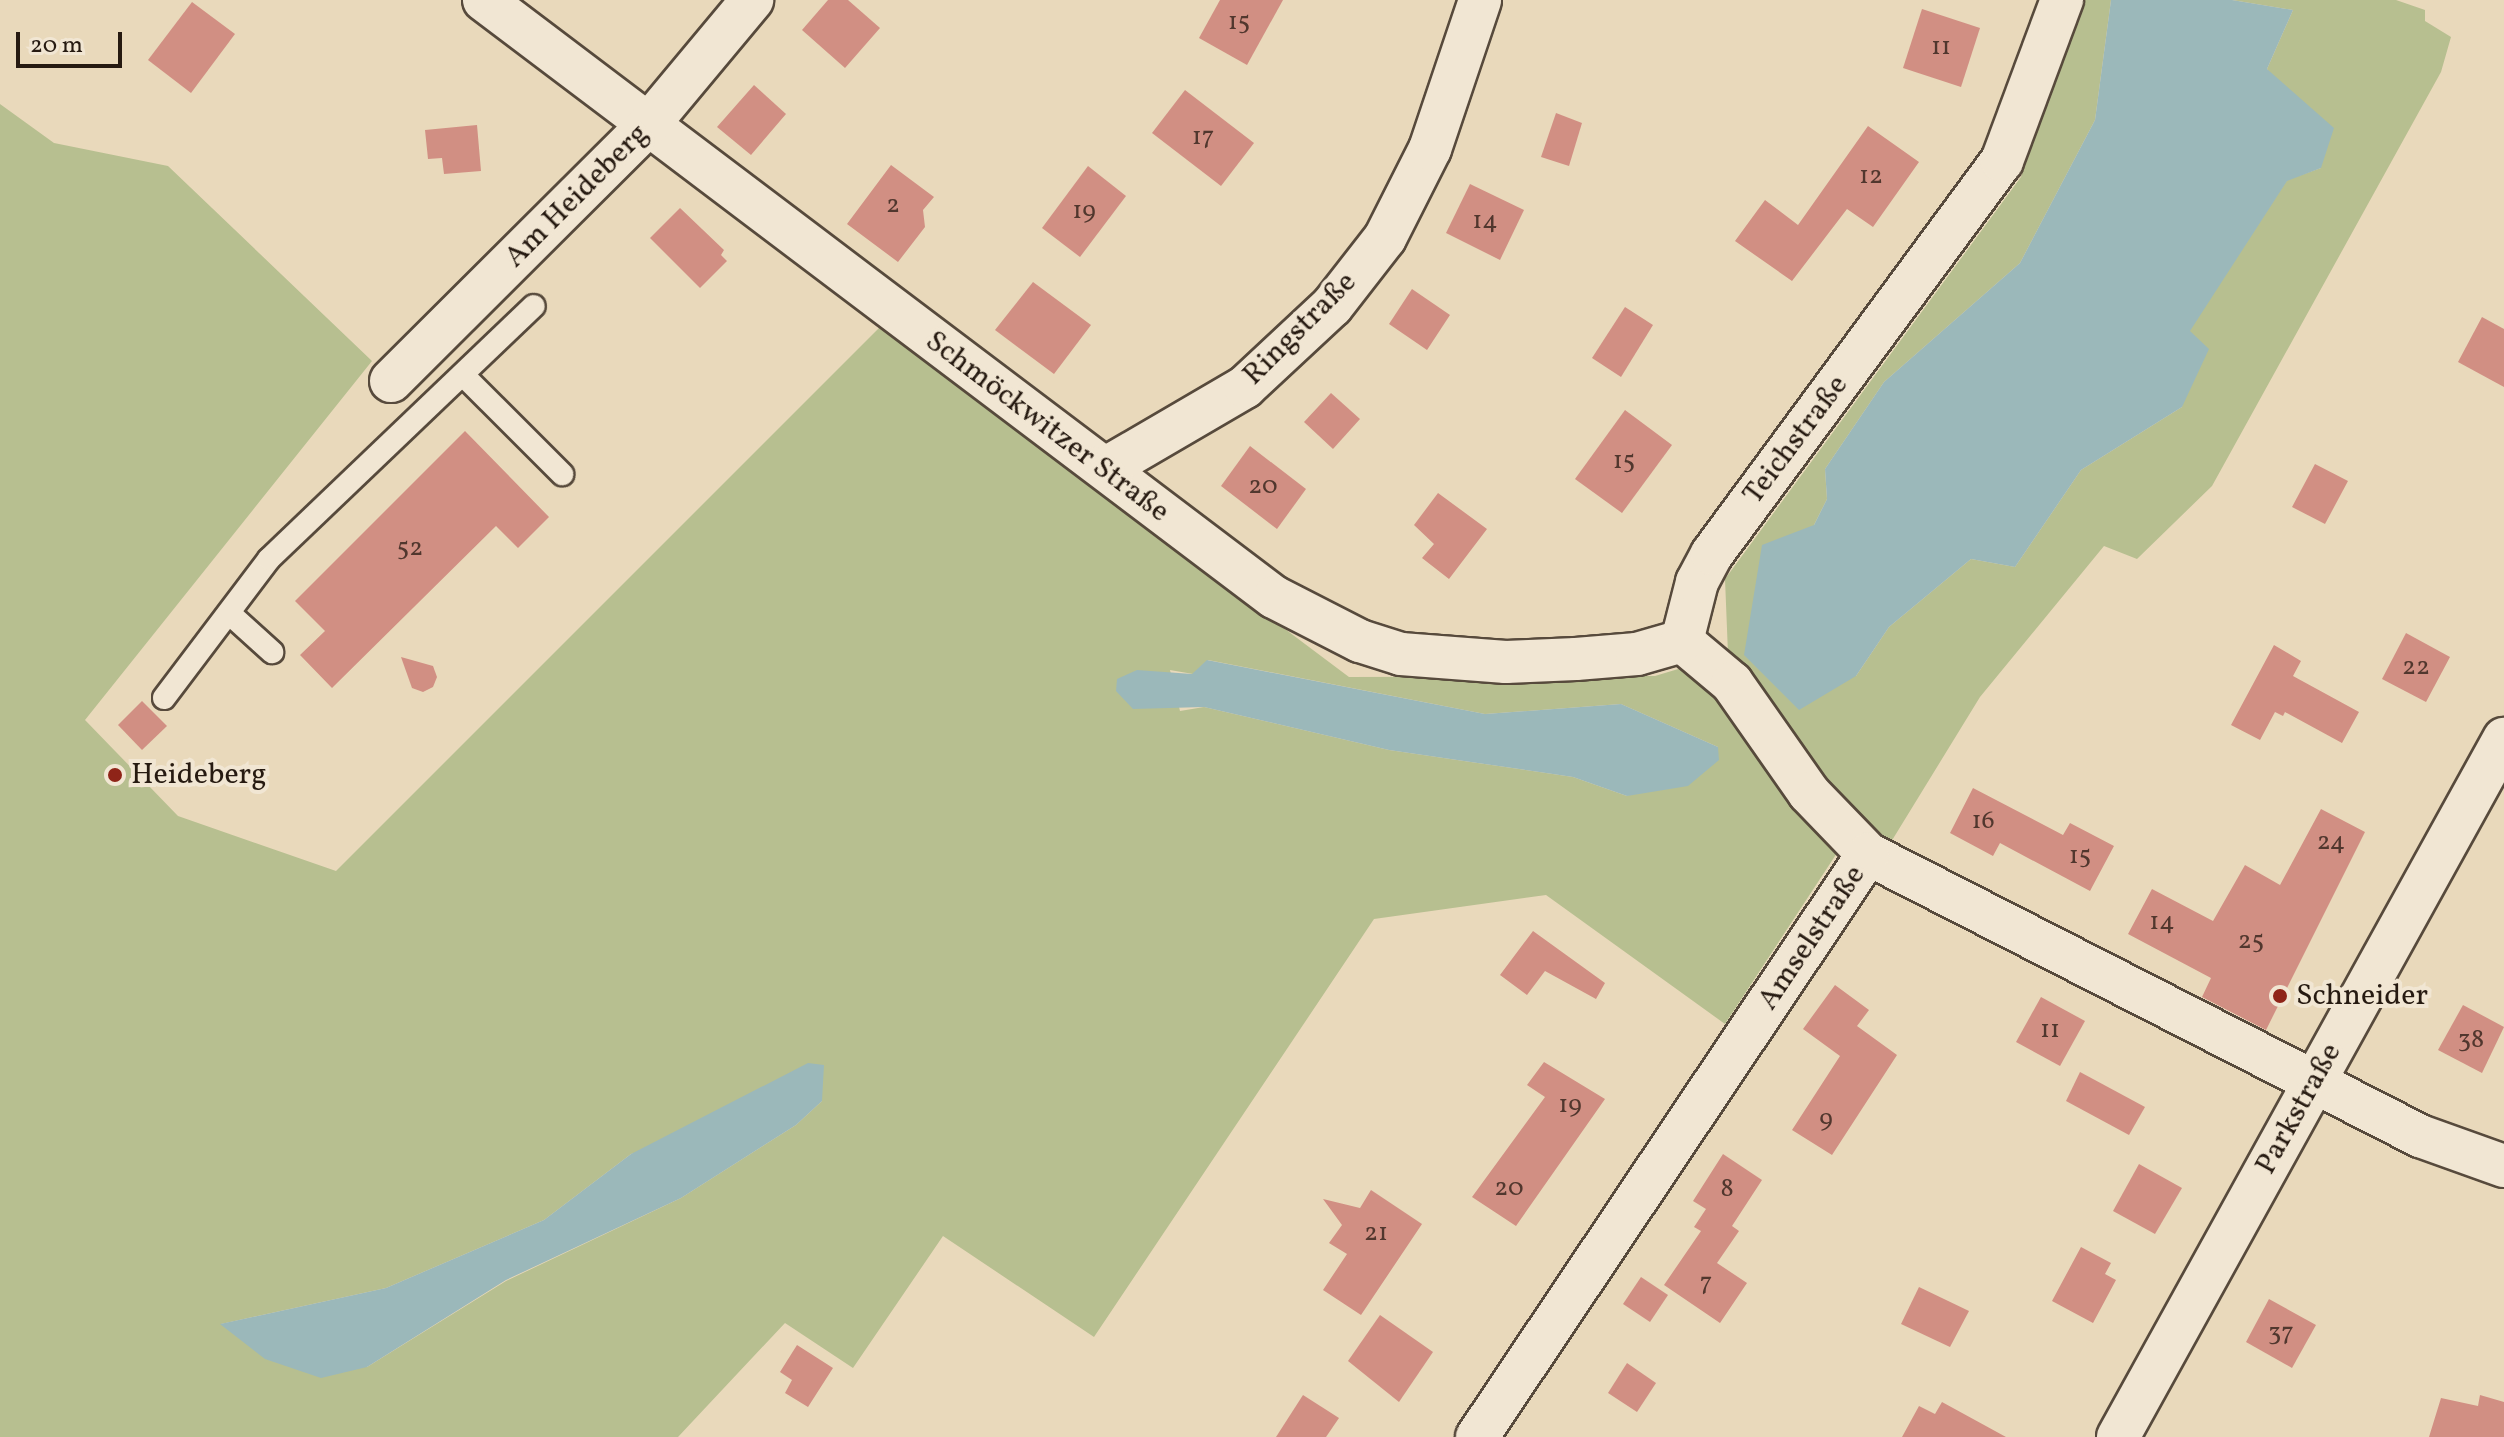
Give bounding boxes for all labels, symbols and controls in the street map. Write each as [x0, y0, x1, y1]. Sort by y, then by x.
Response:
house number: 15 [1228, 7, 1250, 39]
scale bar [20, 16, 126, 66]
text: 20 m [30, 29, 83, 63]
house number: 11 [1931, 32, 1951, 64]
street label: Am Heideberg [497, 116, 657, 276]
house number: 17 [1192, 122, 1214, 154]
house number: 12 [1859, 161, 1883, 193]
house number: 2 [886, 190, 900, 222]
house number: 19 [1072, 196, 1096, 228]
house number: 14 [1472, 206, 1498, 238]
street label: Ringstraße [1236, 265, 1364, 393]
street label: Schmöckwitzer Straße [918, 324, 1176, 530]
street label: Teichstraße [1736, 368, 1856, 512]
house number: 15 [1613, 446, 1635, 478]
house number: 20 [1248, 471, 1278, 503]
house number: 52 [397, 533, 423, 565]
house number: 22 [2402, 652, 2430, 684]
place label: Heideberg [131, 757, 267, 793]
marker: Heideberg [106, 766, 124, 784]
house number: 16 [1971, 806, 1995, 838]
house number: 24 [2317, 827, 2345, 859]
house number: 15 [2069, 841, 2091, 873]
street label: Amselstraße [1750, 859, 1874, 1017]
house number: 14 [2149, 907, 2175, 939]
house number: 25 [2238, 926, 2264, 958]
place label: Schneider [2296, 978, 2428, 1014]
marker: Schneider [2271, 987, 2289, 1005]
house number: 11 [2040, 1015, 2060, 1047]
house number: 38 [2458, 1025, 2484, 1057]
street label: Parkstraße [2248, 1037, 2350, 1181]
house number: 19 [1558, 1090, 1582, 1122]
house number: 9 [1819, 1104, 1833, 1136]
house number: 20 [1494, 1173, 1524, 1205]
house number: 8 [1720, 1174, 1734, 1206]
house number: 21 [1364, 1218, 1388, 1250]
house number: 7 [1700, 1268, 1712, 1300]
house number: 37 [2268, 1318, 2294, 1350]

